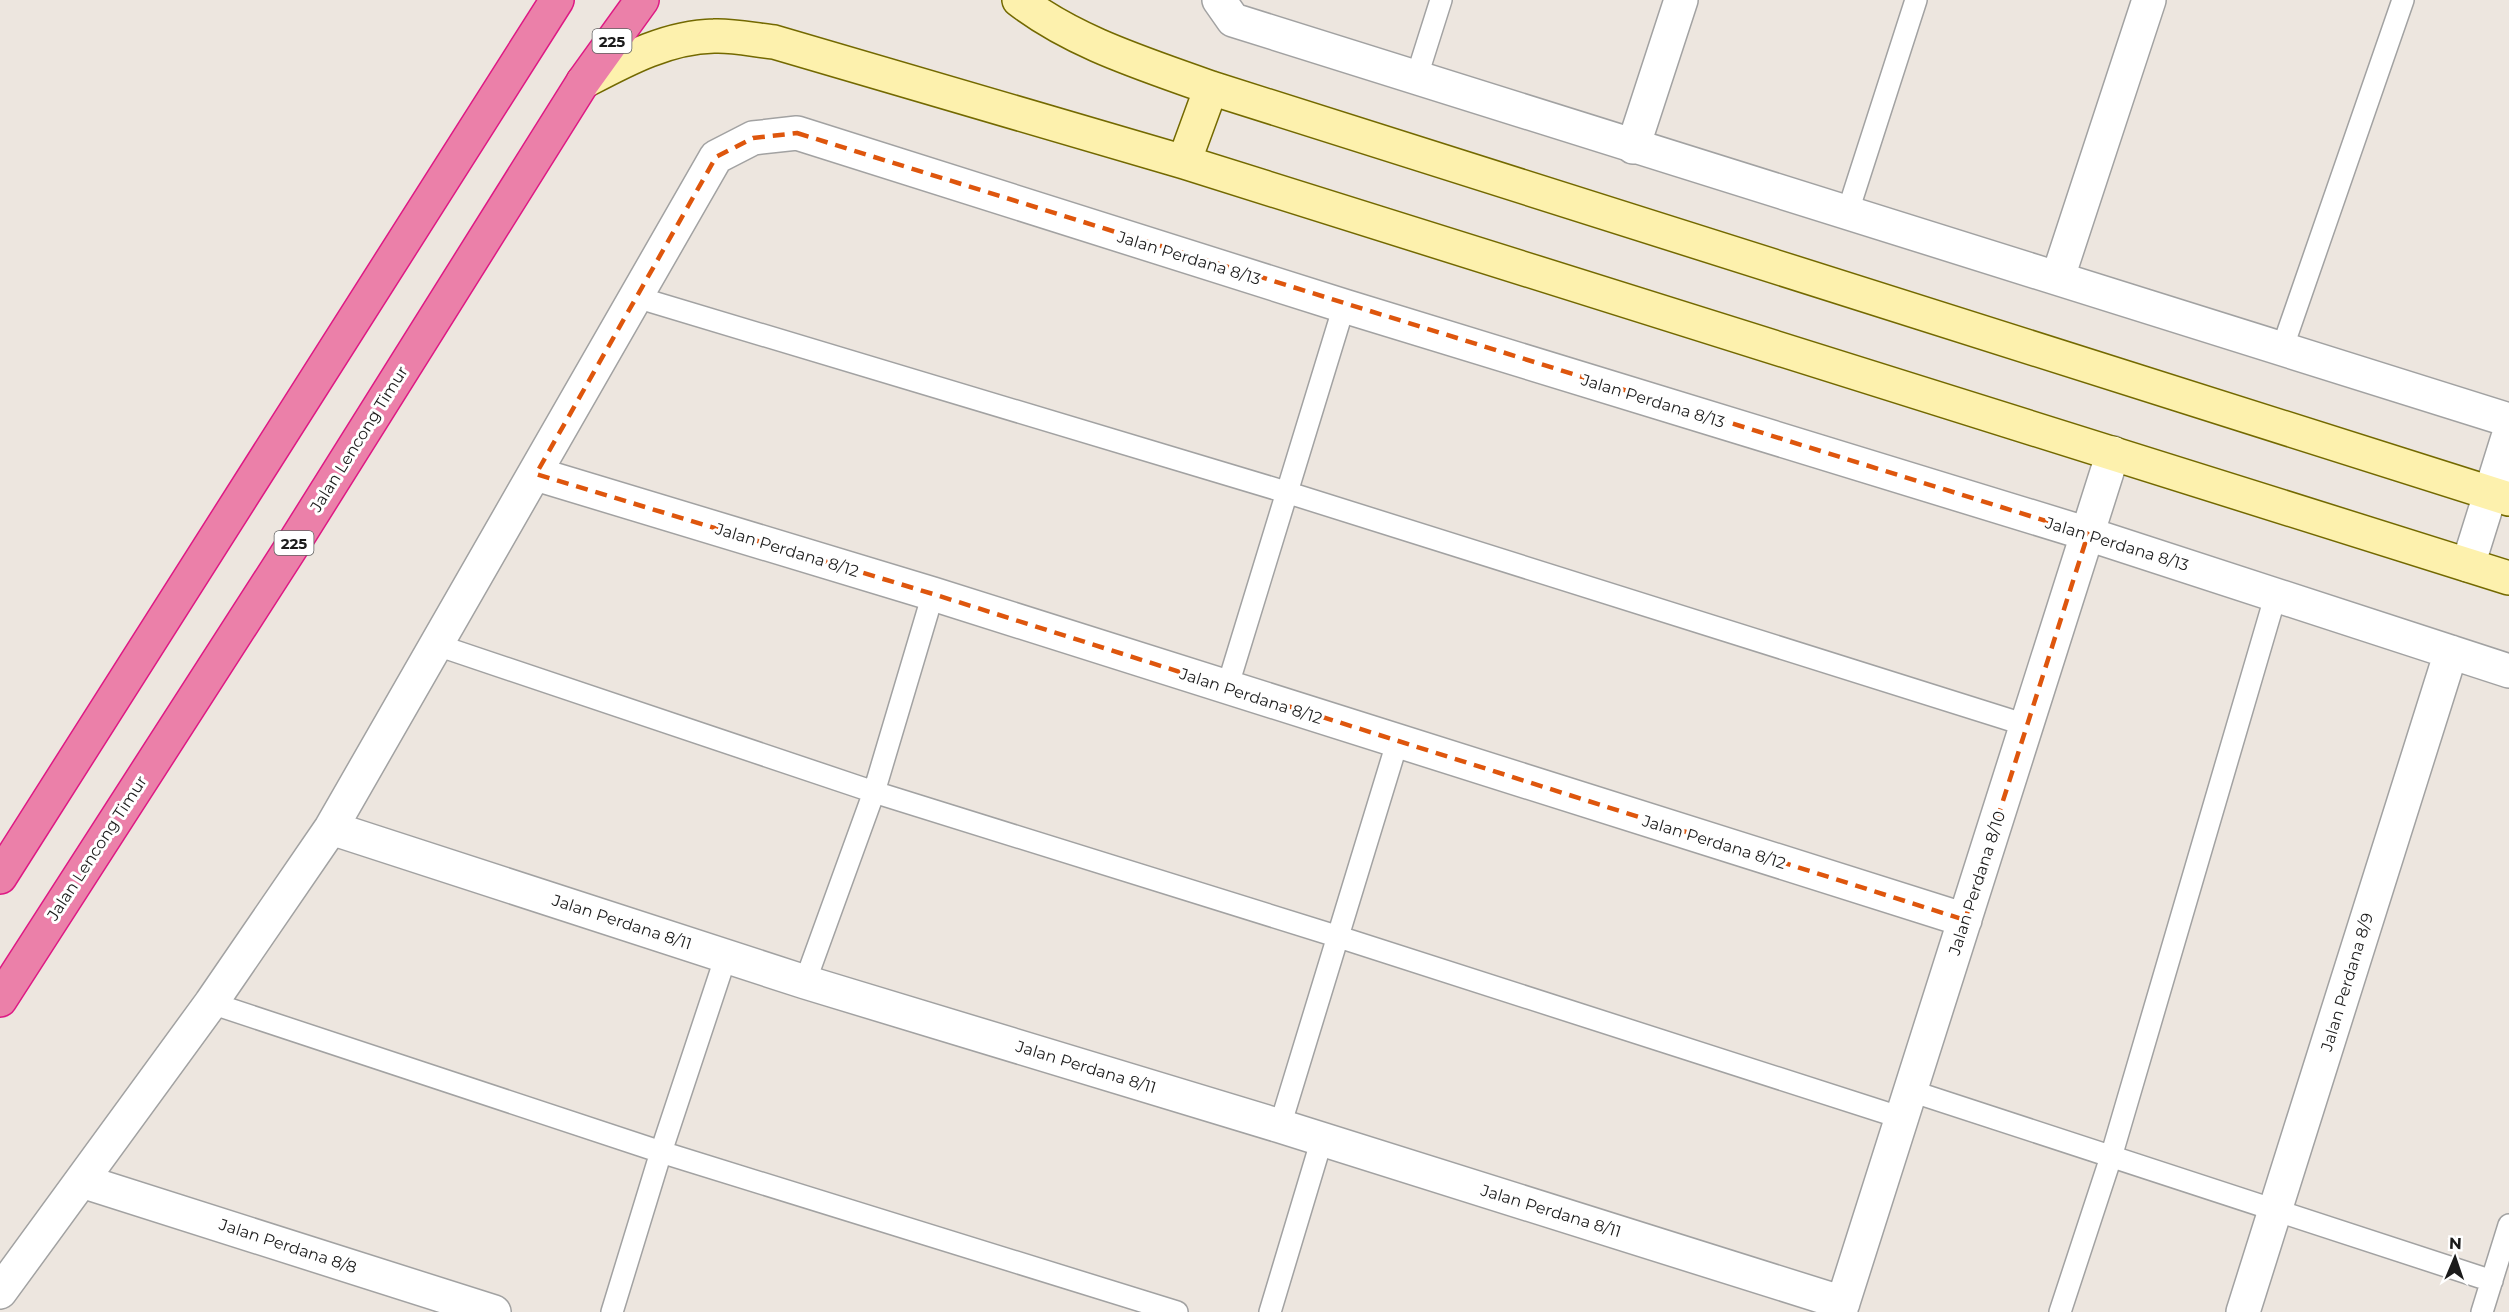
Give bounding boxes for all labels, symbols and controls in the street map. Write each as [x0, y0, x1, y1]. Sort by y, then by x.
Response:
road number: 225 [592, 29, 632, 53]
street label: Jalan Perdana 8/13 [1114, 227, 1263, 289]
street label: Jalan Lencong Timur [306, 363, 412, 516]
street label: Jalan Perdana 8/13 [1578, 370, 1727, 432]
street label: Jalan Perdana 8/13 [2042, 513, 2191, 575]
street label: Jalan Perdana 8/12 [712, 519, 861, 581]
road number: 225 [274, 531, 314, 555]
street label: Jalan Perdana 8/12 [1176, 664, 1325, 728]
street label: Jalan Lencong Timur [43, 772, 151, 925]
street label: Jalan Perdana 8/10 [1944, 808, 2009, 958]
street label: Jalan Perdana 8/12 [1639, 811, 1788, 873]
street label: Jalan Perdana 8/11 [549, 890, 694, 954]
street label: Jalan Perdana 8/9 [2317, 911, 2377, 1054]
street label: Jalan Perdana 8/11 [1013, 1036, 1158, 1097]
street label: Jalan Perdana 8/11 [1478, 1180, 1623, 1241]
street label: Jalan Perdana 8/8 [216, 1214, 359, 1277]
north arrow [2425, 1228, 2485, 1288]
text: N [2449, 1234, 2462, 1253]

